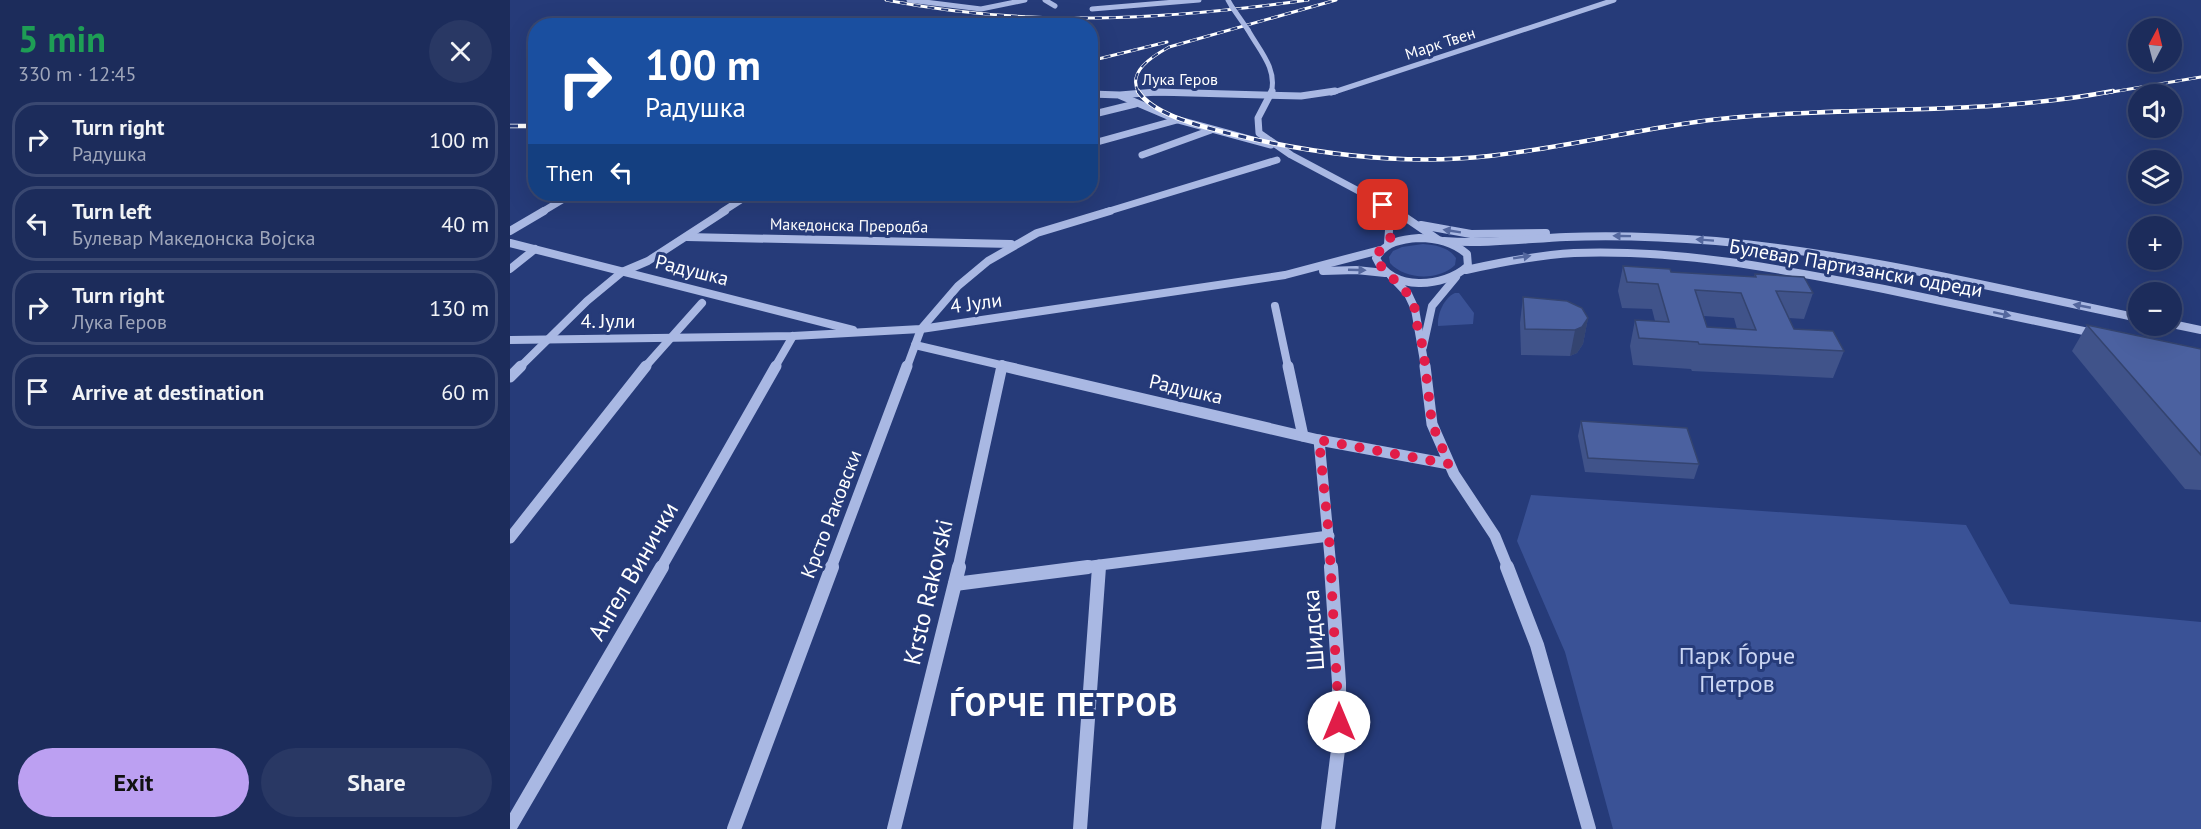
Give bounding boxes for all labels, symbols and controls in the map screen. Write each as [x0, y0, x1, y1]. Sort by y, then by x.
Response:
text: 5 min [18, 15, 106, 62]
north arrow [2128, 18, 2182, 72]
map controls [2128, 18, 2182, 336]
button: close [429, 20, 492, 83]
street label: Марк Твен [1402, 22, 1478, 64]
text: 100 m [645, 37, 761, 92]
icon: right [546, 42, 624, 120]
text: 330 m · 12:45 [18, 61, 136, 87]
street label: Лука Геров [1141, 69, 1218, 89]
button: sound [2128, 84, 2182, 138]
text: Радушка [645, 90, 746, 124]
text: Turn right [72, 113, 164, 141]
icon: right [21, 123, 54, 156]
text: 100 m [429, 126, 489, 154]
text: Радушка [72, 141, 147, 167]
button: layers [2128, 150, 2182, 204]
icon: left [605, 156, 638, 189]
text: Then [546, 159, 593, 187]
pin [1357, 179, 1408, 230]
icon: arrive [1366, 188, 1399, 221]
text: Turn left [72, 197, 152, 225]
icon: left [21, 207, 54, 240]
text: 40 m [441, 210, 489, 238]
street label: Македонска Преродба [770, 214, 928, 236]
button: + [2128, 216, 2182, 270]
text: Булевар Македонска Војска [72, 225, 316, 251]
one-way arrow [1442, 227, 1461, 236]
one-way arrow [1612, 232, 1631, 241]
street label: Булевар Партизански одреди [1727, 233, 1985, 303]
one-way arrow [1696, 236, 1715, 245]
street label: Радушка [653, 248, 731, 292]
one-way arrow [1513, 252, 1532, 261]
one-way arrow [1347, 266, 1366, 275]
text: Turn right [72, 281, 164, 309]
button: − [2128, 282, 2182, 336]
street label: 4 Јули [948, 287, 1004, 319]
icon: right [21, 291, 54, 324]
text: 130 m [429, 294, 489, 322]
one-way arrow [2072, 301, 2091, 310]
street label: 4. Јули [581, 308, 635, 334]
text: Лука Геров [72, 309, 167, 335]
one-way arrow [1993, 310, 2012, 319]
street label: Радушка [1147, 368, 1225, 410]
icon: arrive [21, 375, 54, 408]
text: Arrive at destination [72, 378, 264, 406]
text: 60 m [441, 378, 489, 406]
street label: Крсто Раковски [795, 446, 867, 582]
street label: Ангел Винички [581, 496, 685, 646]
street label: Krsto Rakovski [896, 516, 960, 668]
street label: Шидска [1295, 588, 1331, 672]
park label: Парк Ѓорче Петров [1679, 640, 1795, 699]
district label: ЃОРЧЕ ПЕТРОВ [949, 683, 1179, 725]
position arrow [1307, 690, 1371, 754]
button: Exit [18, 748, 249, 817]
button: Share [261, 748, 492, 817]

